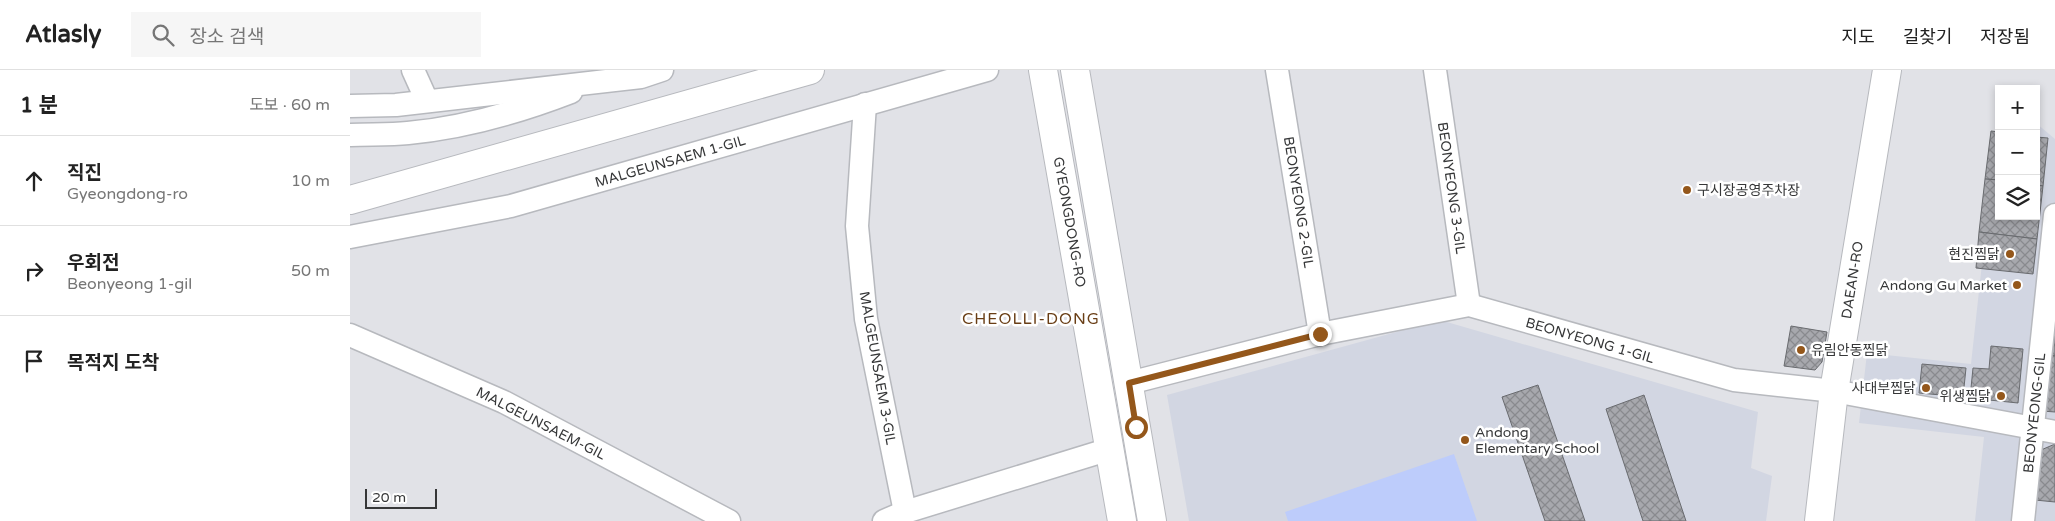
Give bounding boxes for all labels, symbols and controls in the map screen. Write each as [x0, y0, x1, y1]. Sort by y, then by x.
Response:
search box [131, 12, 481, 57]
text: Atlasly [25, 20, 101, 49]
icon: search [149, 21, 177, 49]
text: 장소 검색 [189, 26, 264, 48]
text: 지도 [1842, 26, 1875, 48]
text: 길찾기 [1903, 26, 1952, 48]
text: 저장됨 [1980, 26, 2030, 48]
map controls [1995, 85, 2040, 220]
button: + [1995, 85, 2040, 130]
text: 1 분 [20, 93, 58, 118]
text: 도보 · 60 m [249, 95, 330, 115]
street label: BEONYEONG 3-GIL [1434, 121, 1469, 255]
button: − [1995, 130, 2040, 175]
street label: MALGEUNSAEM 1-GIL [593, 132, 747, 191]
street label: BEONYEONG 2-GIL [1280, 135, 1317, 269]
street label: GYEONGDONG-RO [1050, 155, 1089, 289]
text: 직진 [67, 162, 102, 184]
icon: ahead [20, 167, 48, 195]
text: 10 m [291, 171, 330, 191]
button: layers [1995, 175, 2040, 220]
place label: 구시장공영주차장 [1697, 182, 1800, 199]
text: Gyeongdong-ro [67, 184, 188, 204]
marker: 구시장공영주차장 [1681, 184, 1693, 196]
street label: DAEAN-RO [1838, 240, 1867, 320]
place label: 현진찜닭 [1948, 246, 2000, 263]
marker: 현진찜닭 [2004, 248, 2016, 260]
text: 우회전 [67, 252, 119, 274]
icon: right [20, 257, 48, 285]
text: 50 m [291, 261, 330, 281]
text: Beonyeong 1-gil [67, 274, 192, 294]
place label: Andong Gu Market [1879, 277, 2008, 294]
marker: Andong Gu Market [2011, 279, 2023, 291]
street label: MALGEUNSAEM 3-GIL [856, 290, 899, 446]
district label: CHEOLLI-DONG [962, 309, 1100, 329]
street label: BEONYEONG 1-GIL [1524, 314, 1656, 367]
route end [1309, 323, 1332, 346]
place label: 유림안동찜닭 [1811, 342, 1888, 359]
marker: 유림안동찜닭 [1795, 344, 1807, 356]
icon: arrive [20, 347, 48, 375]
text: 목적지 도착 [67, 352, 159, 374]
street label: BEONYEONG-GIL [2020, 352, 2049, 474]
place label: 사대부찜닭 [1852, 380, 1916, 397]
marker: 사대부찜닭 [1920, 382, 1932, 394]
street label: MALGEUNSAEM-GIL [473, 383, 608, 464]
place label: 위생찜닭 [1939, 388, 1991, 405]
marker: 위생찜닭 [1995, 390, 2007, 402]
route start [1125, 416, 1148, 439]
place label: Andong Elementary School [1475, 424, 1599, 457]
marker: Andong Elementary School [1459, 434, 1471, 446]
scale bar [365, 486, 438, 509]
text: 20 m [372, 489, 406, 506]

